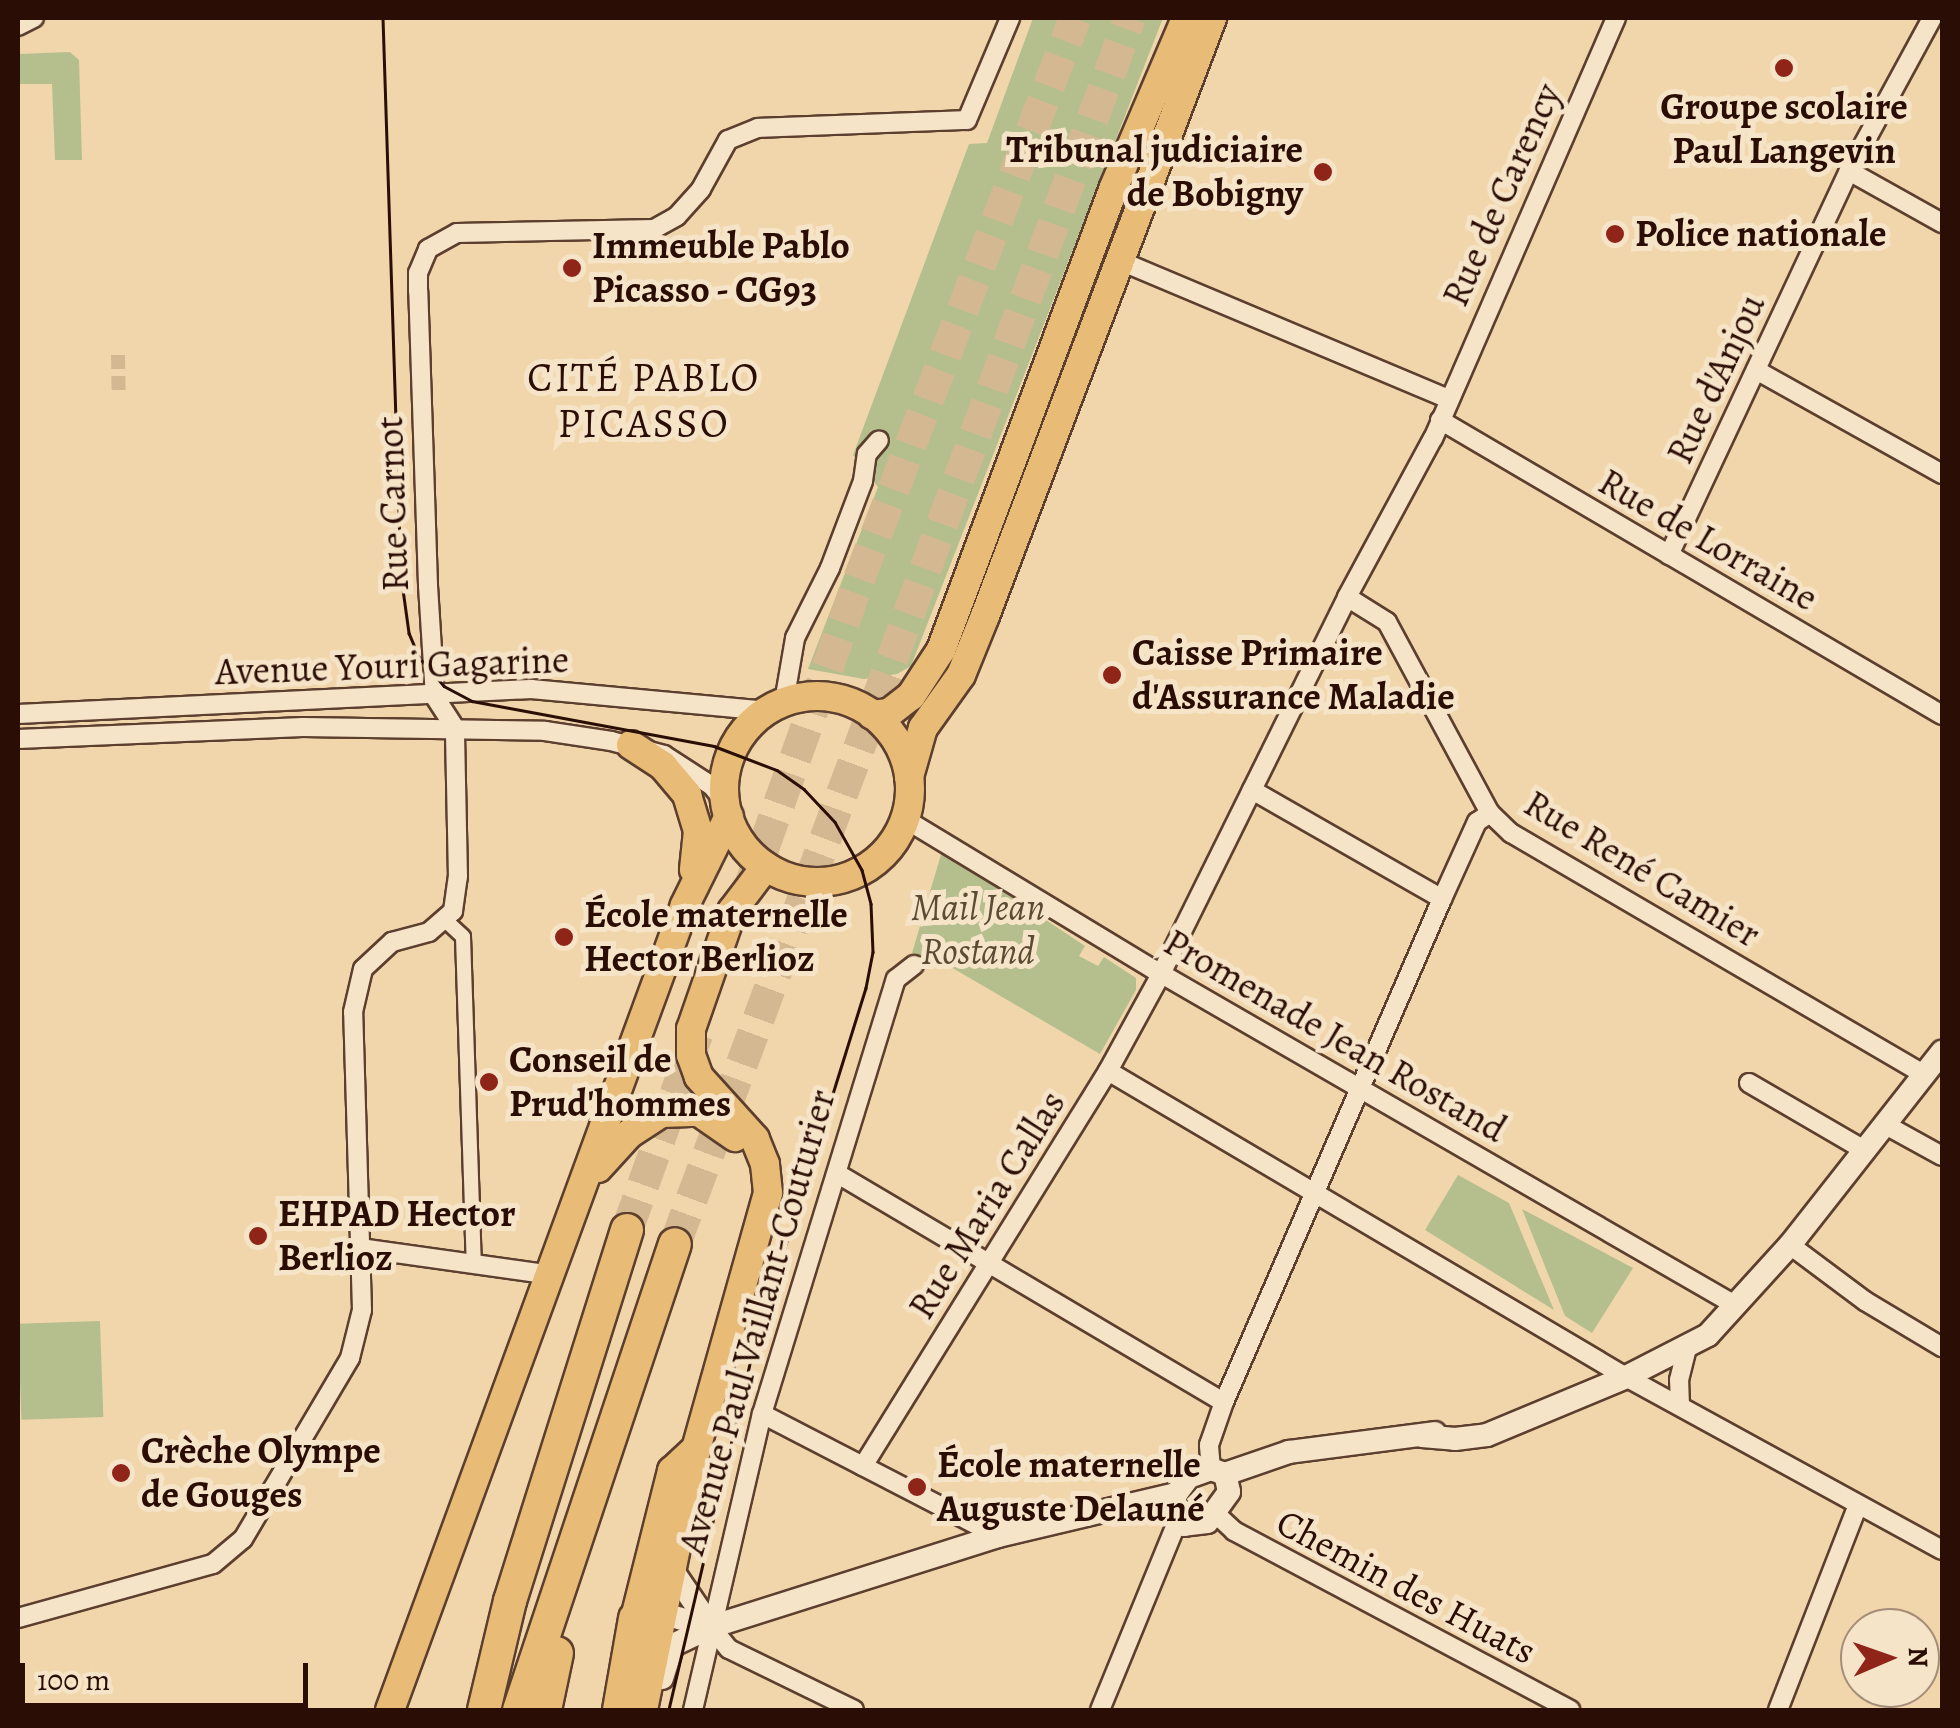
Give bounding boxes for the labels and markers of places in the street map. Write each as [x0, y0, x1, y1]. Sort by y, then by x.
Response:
marker: Groupe scolaire Paul Langevin [1773, 57, 1795, 79]
place label: Groupe scolaire Paul Langevin [1660, 84, 1908, 173]
place label: Tribunal judiciaire de Bobigny [1006, 127, 1303, 216]
marker: Tribunal judiciaire de Bobigny [1312, 161, 1334, 183]
place label: Police nationale [1635, 211, 1887, 257]
place label: Immeuble Pablo Picasso - CG93 [592, 223, 850, 312]
marker: Police nationale [1604, 223, 1626, 245]
marker: Immeuble Pablo Picasso - CG93 [561, 257, 583, 279]
place label: Caisse Primaire d'Assurance Maladie [1132, 630, 1455, 719]
marker: Caisse Primaire d'Assurance Maladie [1101, 664, 1123, 686]
place label: École maternelle Hector Berlioz [584, 892, 848, 982]
marker: École maternelle Hector Berlioz [553, 926, 575, 948]
place label: Conseil de Prud'hommes [509, 1037, 731, 1126]
marker: Conseil de Prud'hommes [478, 1071, 500, 1093]
place label: EHPAD Hector Berlioz [278, 1191, 516, 1280]
marker: EHPAD Hector Berlioz [247, 1225, 269, 1247]
place label: Crèche Olympe de Gouges [141, 1428, 381, 1518]
place label: École maternelle Auguste Delauné [937, 1442, 1205, 1532]
marker: Crèche Olympe de Gouges [110, 1462, 132, 1484]
marker: École maternelle Auguste Delauné [906, 1476, 928, 1498]

